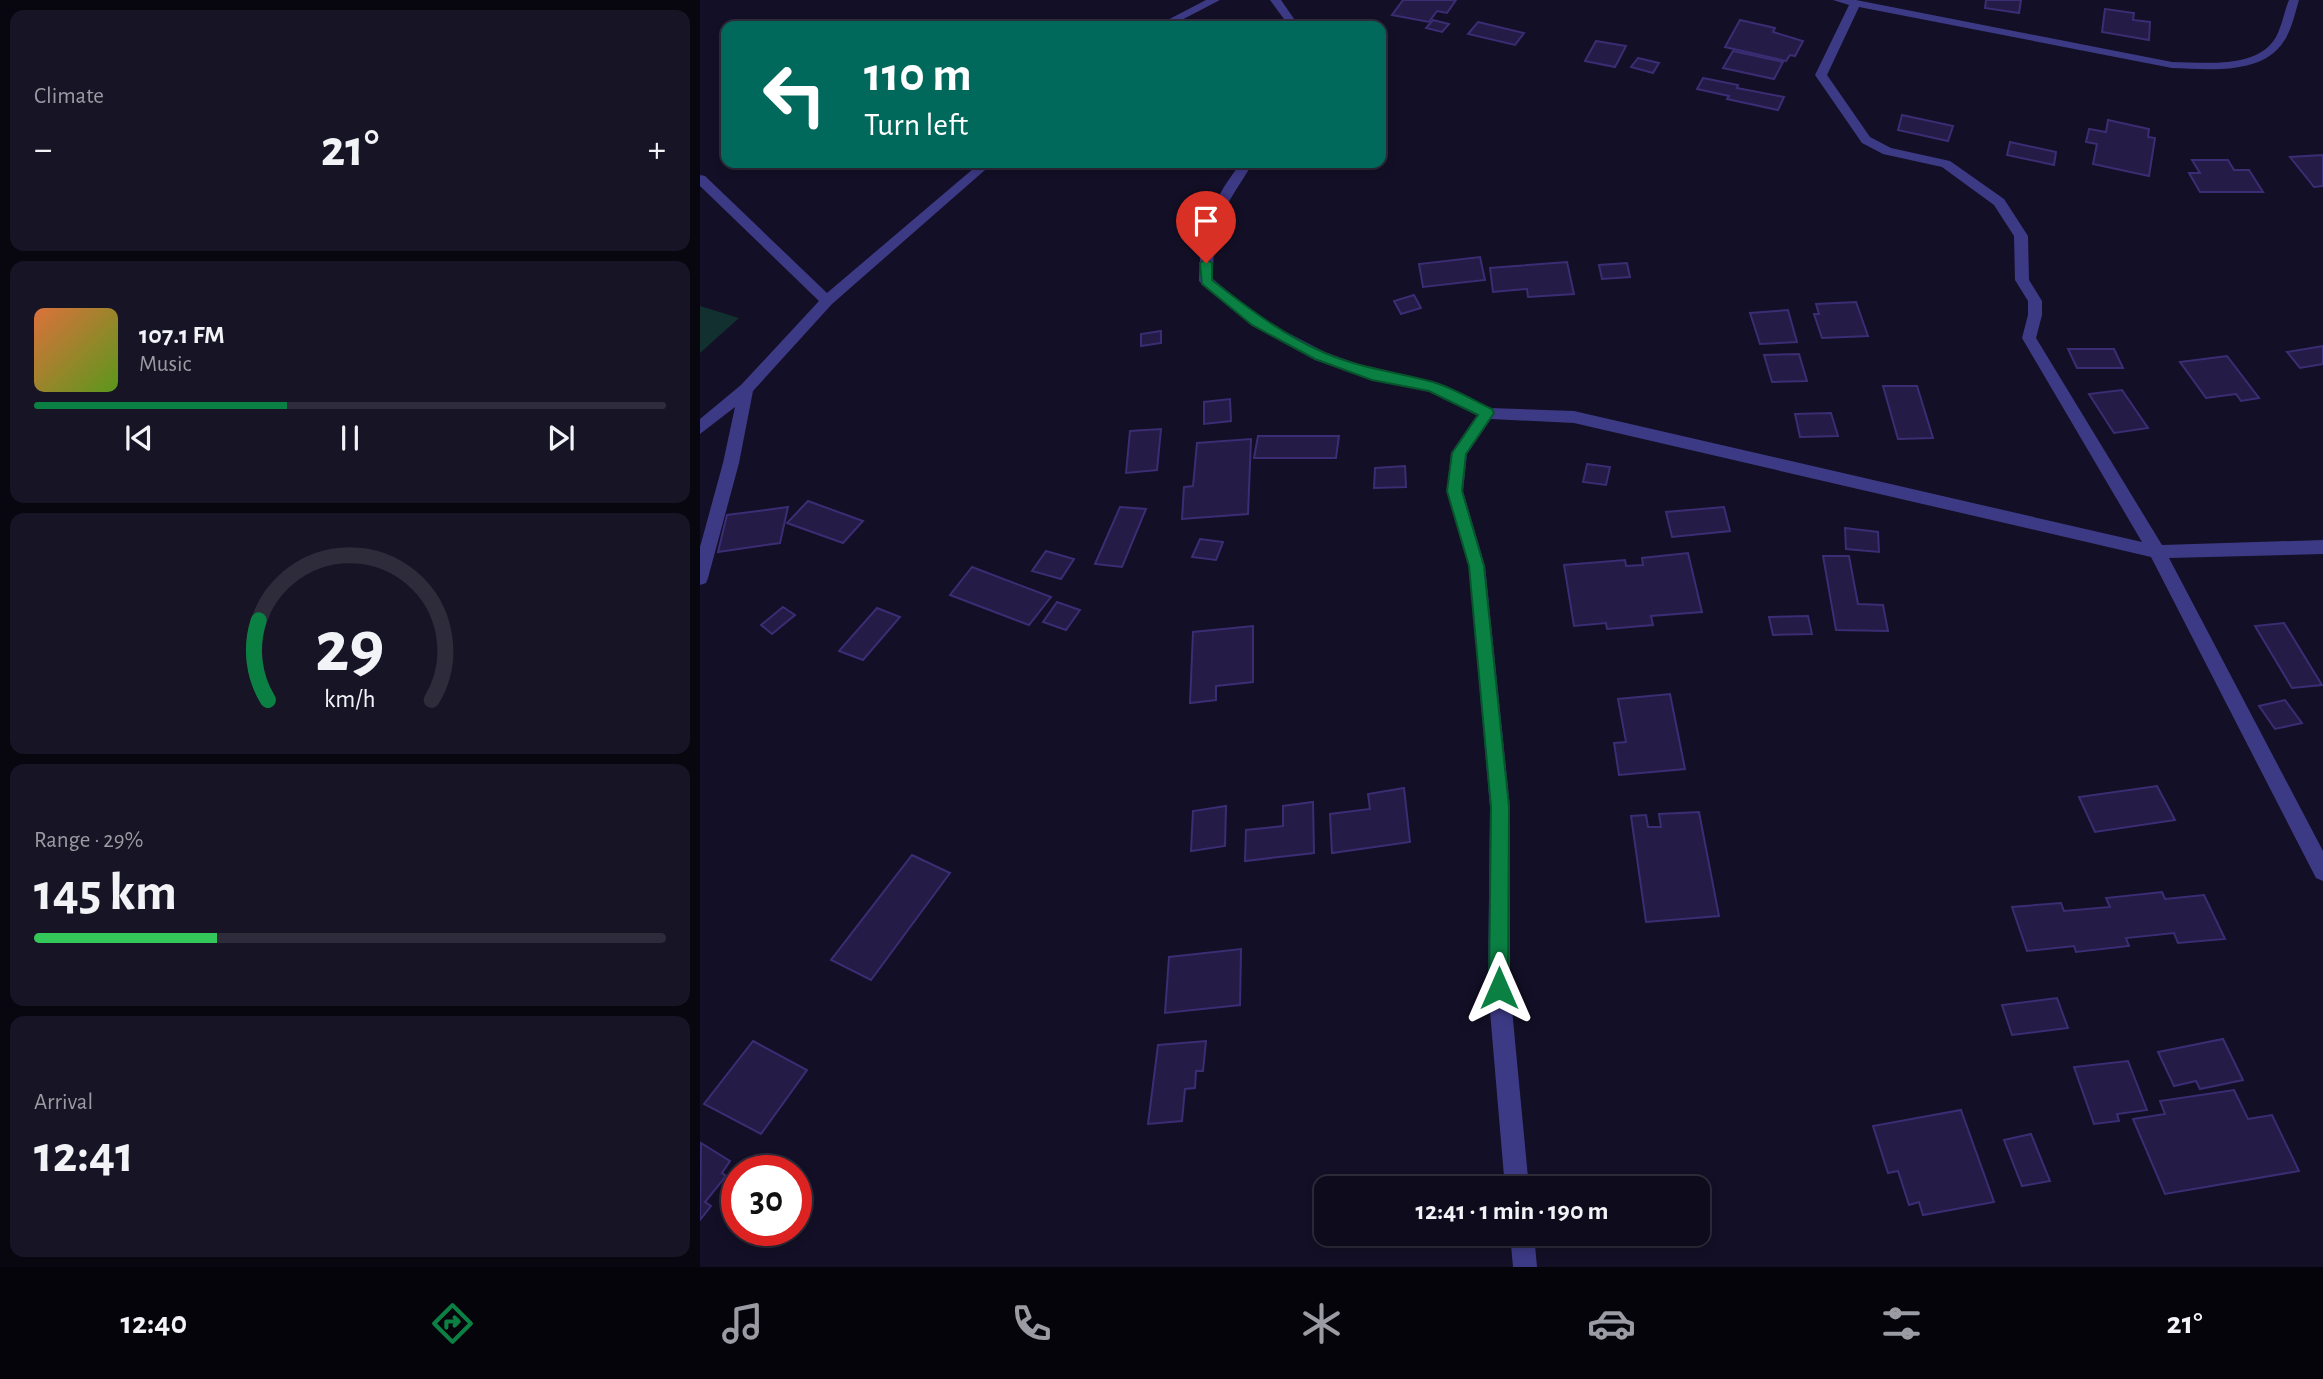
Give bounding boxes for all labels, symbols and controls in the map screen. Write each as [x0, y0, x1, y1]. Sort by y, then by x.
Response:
icon: left [749, 49, 840, 140]
text: 110 m [864, 51, 972, 100]
text: Climate [34, 85, 104, 108]
text: Turn left [864, 109, 968, 141]
text: 21° [321, 123, 379, 175]
text: − [34, 131, 52, 169]
text: + [648, 131, 666, 169]
pin [1176, 191, 1236, 263]
icon: arrive [1187, 202, 1225, 240]
text: 107.1 FM [139, 322, 225, 348]
text: Music [139, 353, 191, 376]
icon: previous [120, 419, 158, 457]
icon: pause [331, 419, 369, 457]
icon: next [542, 419, 580, 457]
text: 29 [315, 612, 385, 685]
text: km/h [324, 686, 376, 711]
text: Range · 29% [34, 829, 143, 852]
text: 145 km [34, 867, 177, 919]
position arrow [1462, 951, 1536, 1025]
text: Arrival [34, 1091, 93, 1114]
text: 12:41 [34, 1129, 134, 1181]
speed limit sign: 30 [721, 1155, 812, 1246]
text: 12:41 · 1 min · 190 m [1416, 1198, 1608, 1224]
icon: directions [428, 1299, 477, 1348]
icon: music [718, 1299, 767, 1348]
icon: phone [1007, 1299, 1056, 1348]
icon: climate [1297, 1299, 1346, 1348]
icon: car [1587, 1299, 1636, 1348]
icon: filters [1877, 1299, 1926, 1348]
text: 12:40 [120, 1307, 187, 1339]
text: 21° [2167, 1307, 2203, 1339]

